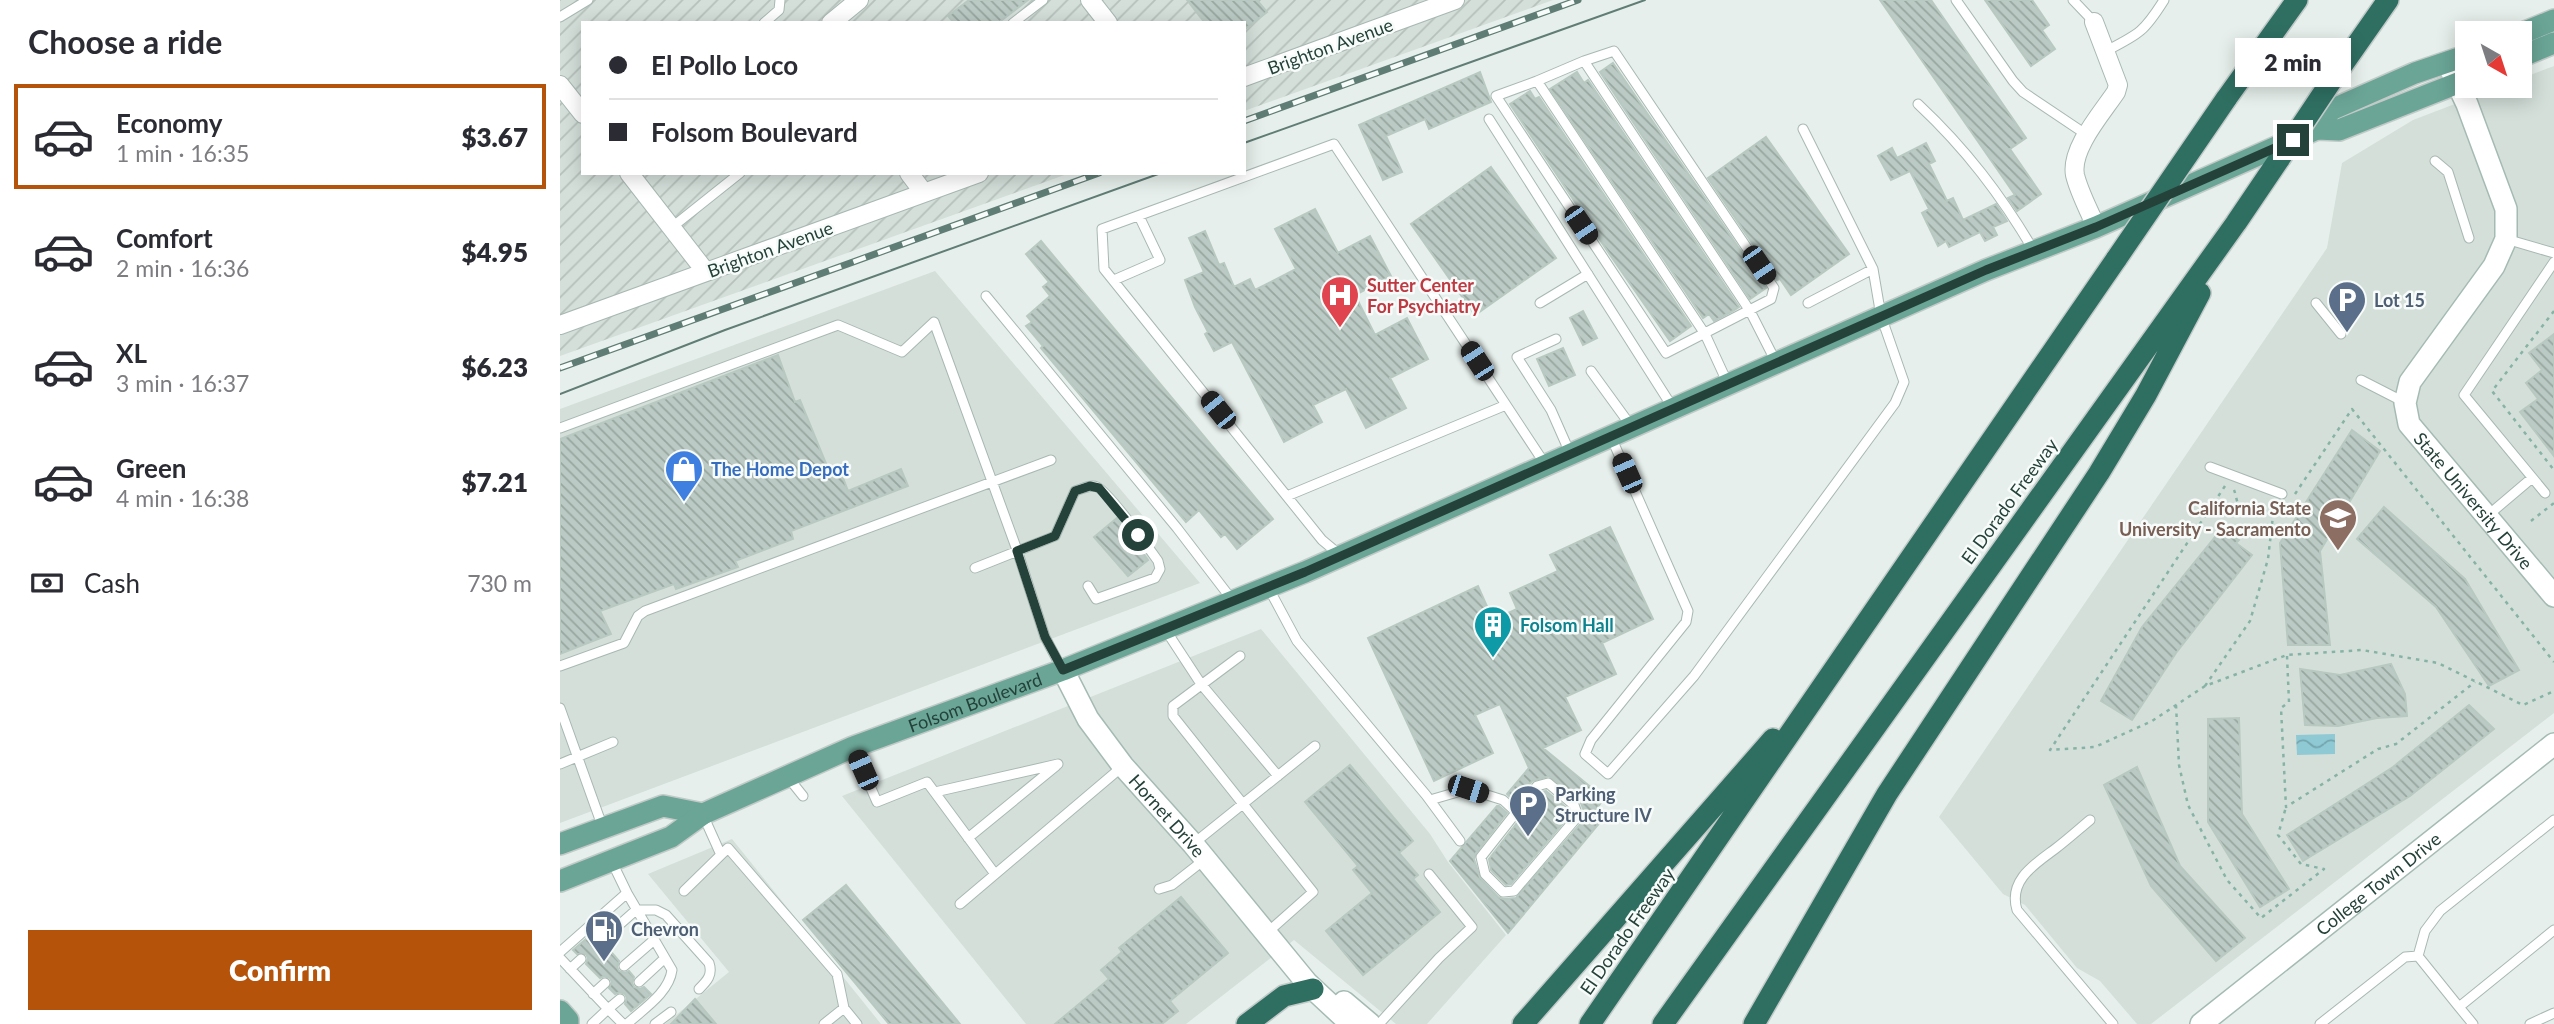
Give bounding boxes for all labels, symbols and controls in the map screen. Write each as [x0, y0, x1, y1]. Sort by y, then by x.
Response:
street label: Brighton Avenue [1264, 13, 1396, 79]
north arrow [2455, 21, 2532, 98]
map controls [2455, 21, 2532, 98]
text: Choose a ride [28, 22, 222, 61]
callout: 2 min [2235, 38, 2351, 88]
text: 2 min [2264, 48, 2322, 76]
text: El Pollo Loco [651, 49, 798, 81]
icon: car [32, 105, 95, 168]
text: Economy [116, 107, 222, 139]
text: Folsom Boulevard [651, 116, 858, 148]
text: $3.67 [461, 121, 528, 153]
route end [2277, 124, 2309, 156]
text: 1 min · 16:35 [116, 139, 249, 167]
car [1561, 202, 1602, 248]
street label: Brighton Avenue [704, 216, 836, 282]
icon: car [32, 220, 95, 283]
text: Comfort [116, 222, 213, 254]
text: $4.95 [461, 236, 528, 268]
car [1739, 242, 1780, 288]
text: 2 min · 16:36 [116, 254, 249, 282]
hospital icon: Sutter Center For Psychiatry [1319, 274, 1361, 329]
place label: Sutter Center For Psychiatry [1367, 274, 1481, 317]
parking icon: Lot 15 [2326, 279, 2368, 334]
place label: Lot 15 [2374, 289, 2425, 311]
icon: car [32, 335, 95, 398]
text: XL [116, 337, 147, 369]
car [1457, 338, 1498, 384]
text: $6.23 [461, 351, 528, 383]
text: 3 min · 16:37 [116, 369, 249, 397]
car [1197, 387, 1240, 433]
street label: State University Drive [2410, 428, 2538, 574]
street label: El Dorado Freeway [1956, 433, 2062, 568]
shop icon: The Home Depot [663, 448, 705, 503]
icon: car [32, 450, 95, 513]
car [1609, 450, 1646, 496]
text: Green [116, 452, 186, 484]
place label: The Home Depot [711, 458, 849, 480]
text: $7.21 [461, 466, 528, 498]
text: 4 min · 16:38 [116, 484, 249, 512]
place label: California State University - Sacramento [2119, 497, 2311, 540]
school or university icon: California State University - Sacramento [2317, 497, 2359, 552]
route start [1122, 519, 1154, 551]
icon: cash [28, 564, 66, 602]
text: Cash [84, 567, 140, 599]
text: 730 m [467, 569, 532, 597]
building icon: Folsom Hall [1472, 604, 1514, 659]
place label: Folsom Hall [1520, 614, 1614, 636]
street label: Folsom Boulevard [905, 668, 1045, 737]
car [845, 747, 882, 793]
street label: Hornet Drive [1124, 769, 1210, 861]
car [1445, 773, 1492, 805]
parking icon: Parking Structure IV [1507, 783, 1549, 838]
place label: Parking Structure IV [1555, 783, 1652, 826]
street label: College Town Drive [2311, 827, 2445, 940]
street label: El Dorado Freeway [1575, 863, 1679, 999]
fuel station icon: Chevron [583, 908, 625, 963]
place label: Chevron [631, 918, 699, 940]
button: Confirm [28, 930, 532, 1010]

